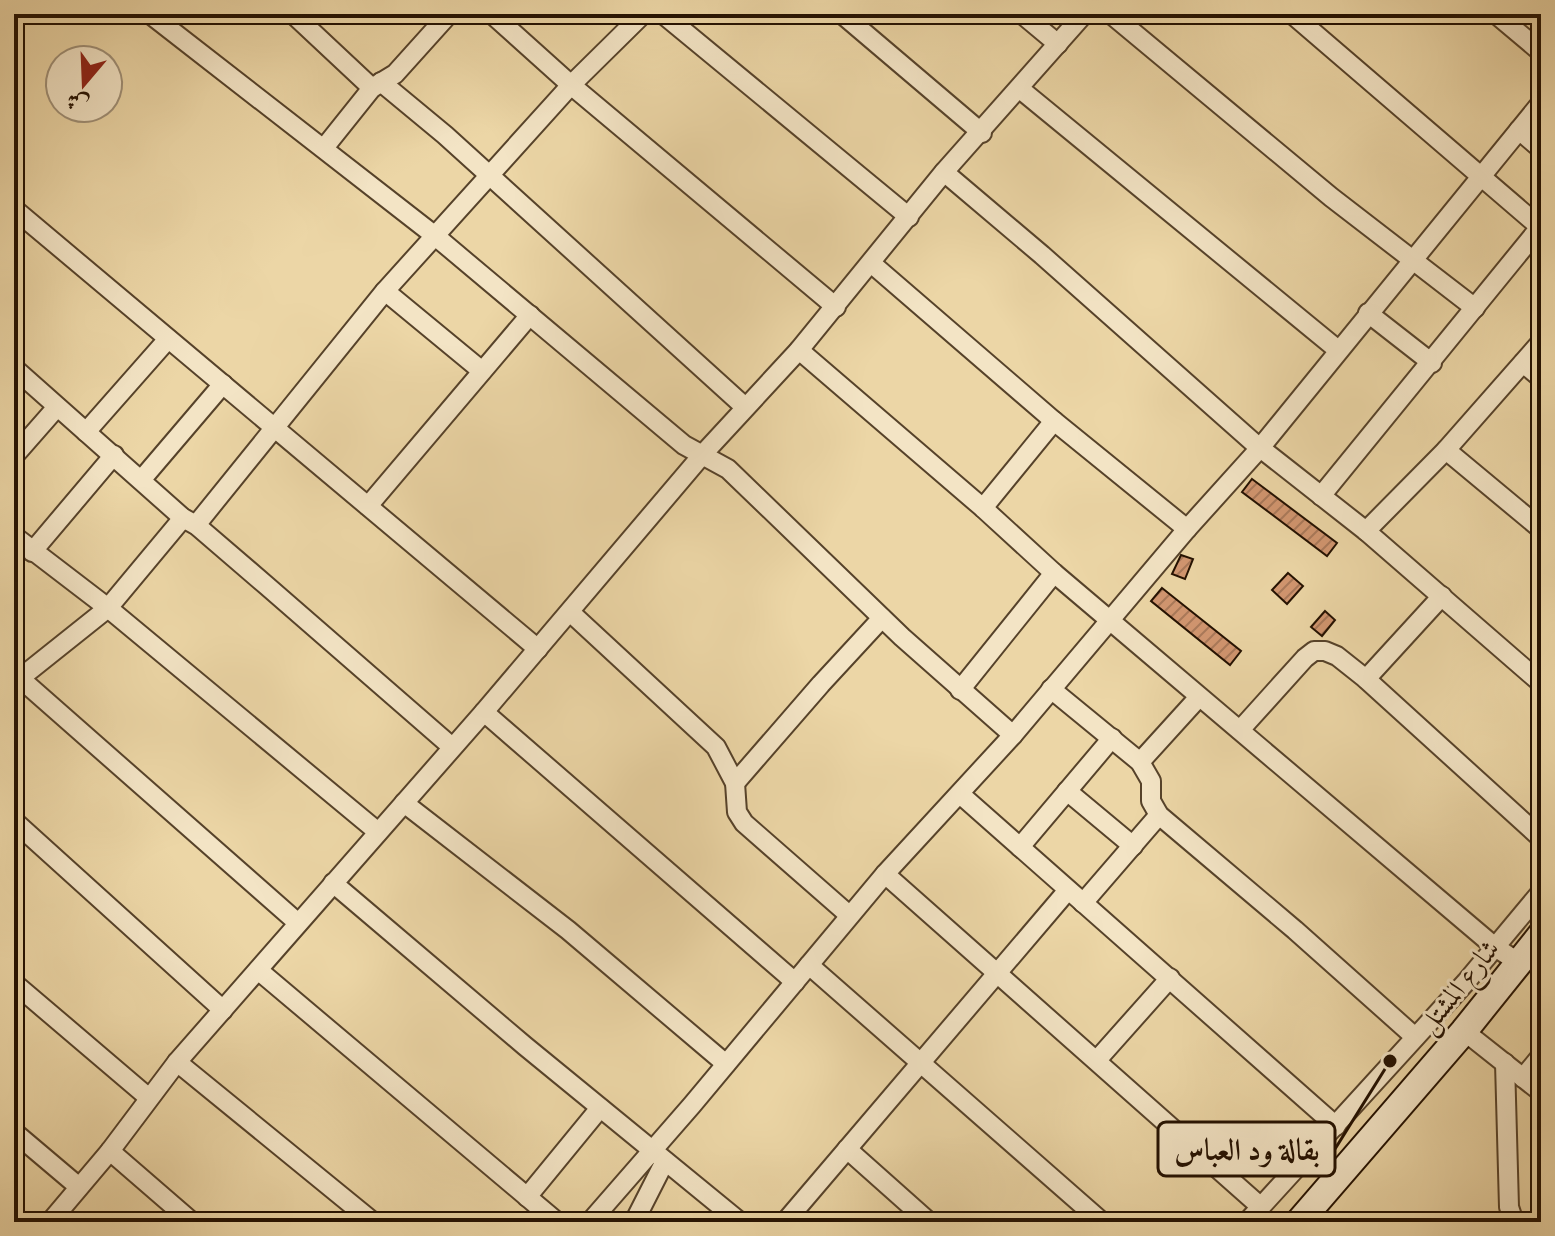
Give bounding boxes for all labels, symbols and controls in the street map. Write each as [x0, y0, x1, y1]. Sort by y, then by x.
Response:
north arrow [44, 44, 124, 124]
text: ش [63, 86, 92, 119]
street label: شارع المشتل [1410, 932, 1512, 1044]
callout: بقالة ود العباس [1158, 1122, 1335, 1176]
text: بقالة ود العباس [1174, 1132, 1320, 1168]

